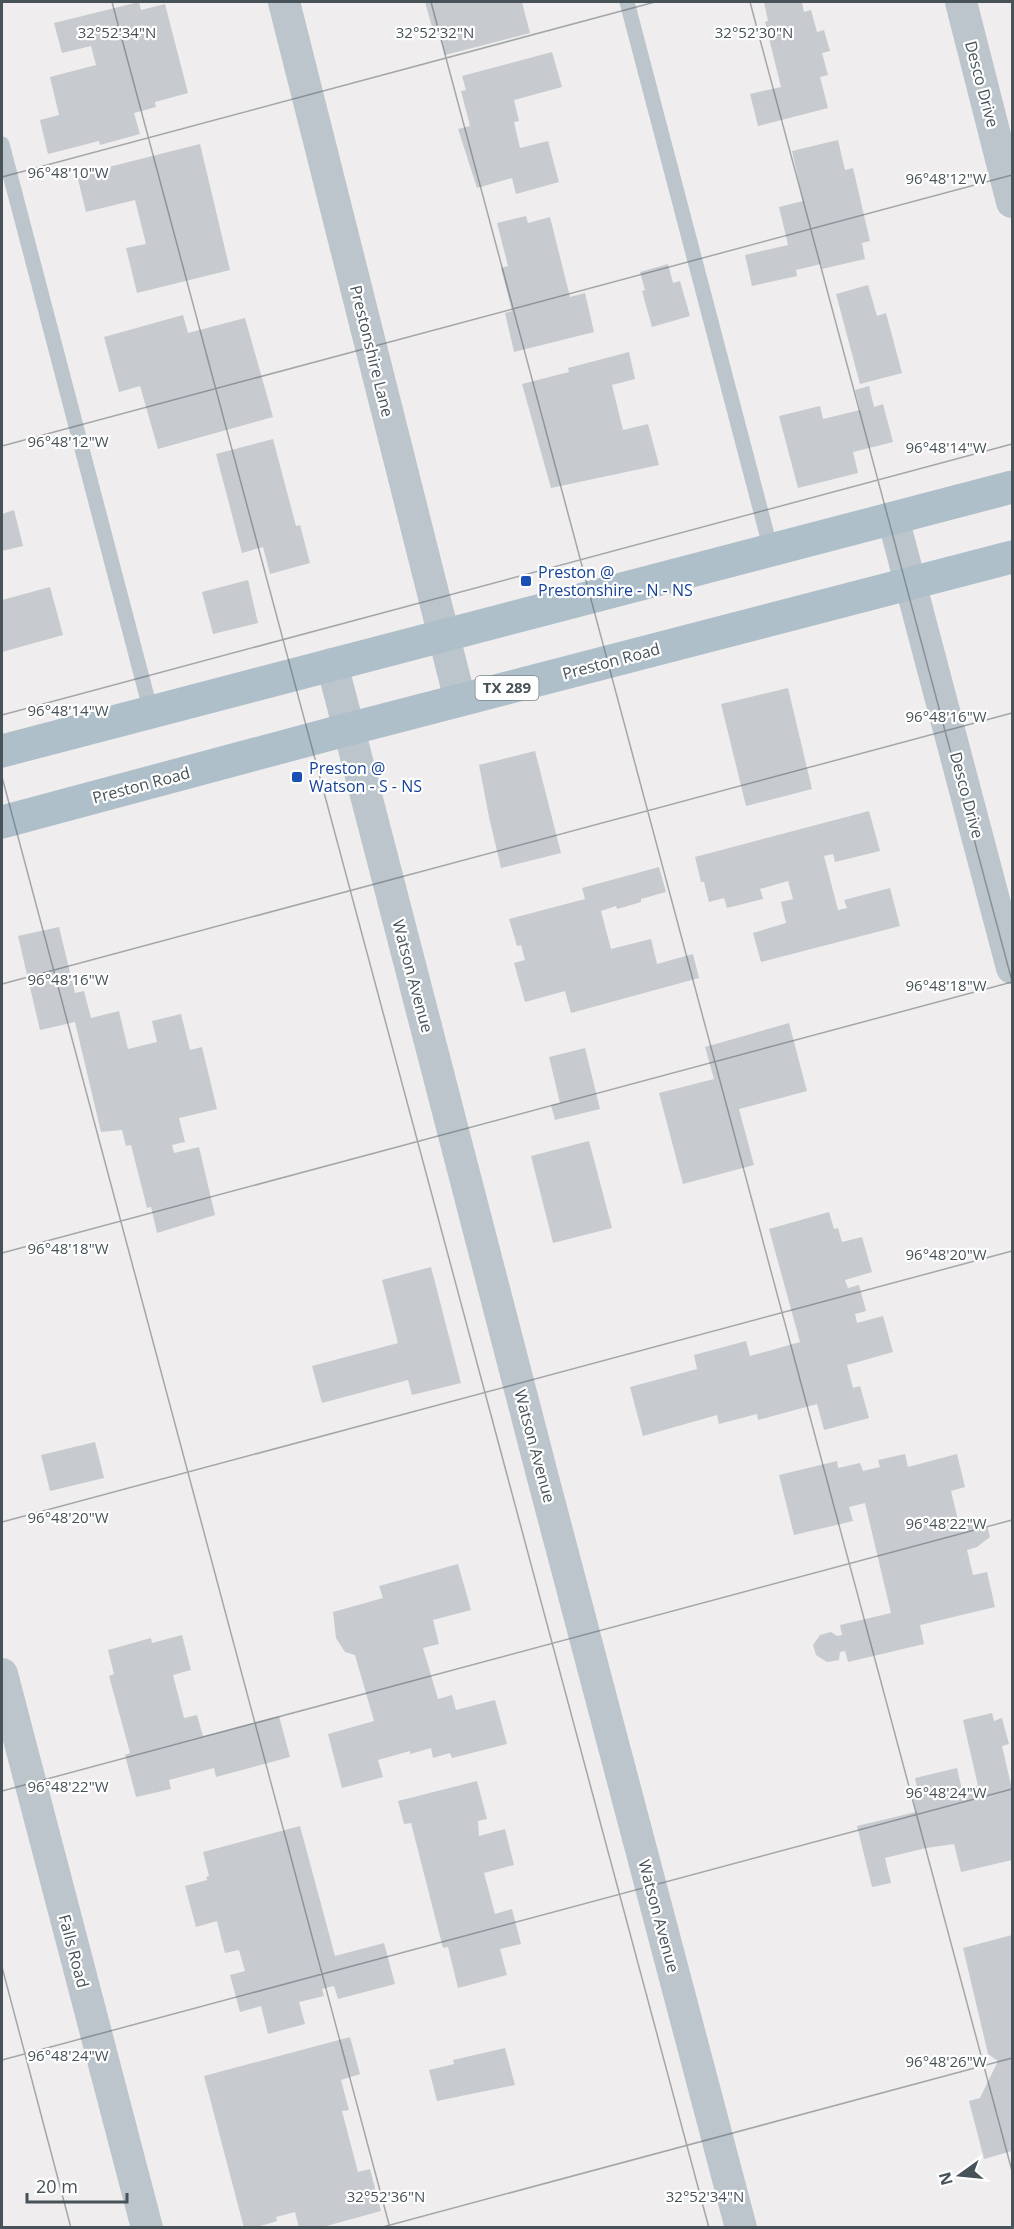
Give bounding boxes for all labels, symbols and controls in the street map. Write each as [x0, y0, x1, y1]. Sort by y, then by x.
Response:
text: 32°52'34"N [78, 22, 156, 42]
text: 32°52'32"N [396, 22, 474, 42]
text: 32°52'30"N [715, 22, 793, 42]
street label: Desco Drive [960, 38, 1004, 130]
text: 96°48'10"W [28, 162, 109, 182]
text: 96°48'12"W [906, 168, 987, 188]
street label: Prestonshire Lane [345, 283, 399, 419]
text: 96°48'12"W [28, 431, 109, 451]
text: 96°48'14"W [906, 437, 987, 457]
place label: Preston @ Prestonshire - N - NS [538, 561, 693, 601]
marker: Preston @ Prestonshire - N - NS [519, 574, 533, 588]
street label: Preston Road [560, 637, 662, 685]
road number: TX 289 [476, 676, 538, 700]
text: 96°48'14"W [28, 700, 109, 720]
text: 96°48'16"W [906, 706, 987, 726]
street label: Desco Drive [945, 749, 989, 841]
place label: Preston @ Watson - S - NS [309, 757, 422, 797]
street label: Preston Road [90, 761, 192, 809]
marker: Preston @ Watson - S - NS [290, 770, 304, 784]
street label: Watson Avenue [387, 917, 439, 1035]
text: 96°48'16"W [28, 969, 109, 989]
text: 96°48'18"W [906, 975, 987, 995]
text: 96°48'18"W [28, 1238, 109, 1258]
text: 96°48'20"W [906, 1244, 987, 1264]
street label: Watson Avenue [509, 1387, 561, 1505]
text: 96°48'20"W [28, 1507, 109, 1527]
text: 96°48'22"W [906, 1513, 987, 1533]
text: 96°48'22"W [28, 1776, 109, 1796]
text: 96°48'24"W [906, 1782, 987, 1802]
street label: Watson Avenue [633, 1857, 685, 1975]
street label: Falls Road [54, 1912, 94, 1990]
text: 96°48'24"W [28, 2045, 109, 2065]
text: 96°48'26"W [906, 2051, 987, 2071]
north arrow [930, 2145, 990, 2205]
scale bar [27, 2166, 128, 2204]
text: N [933, 2170, 958, 2188]
text: 20 m [36, 2174, 78, 2198]
text: 32°52'36"N [347, 2186, 425, 2206]
text: 32°52'34"N [666, 2186, 744, 2206]

